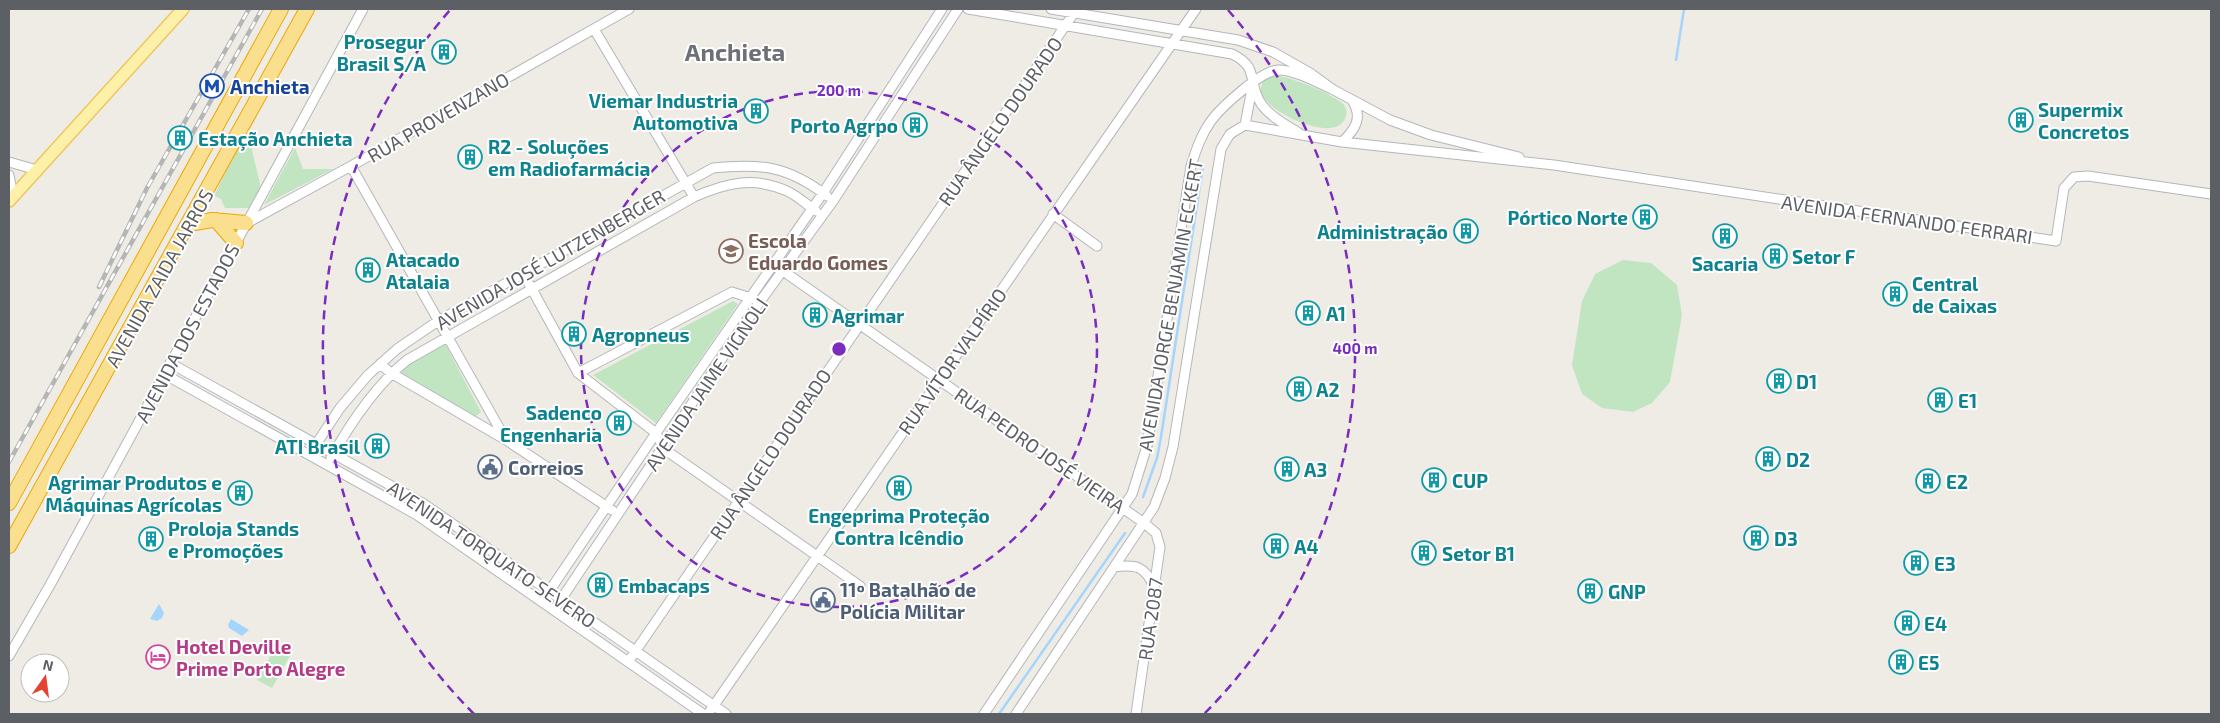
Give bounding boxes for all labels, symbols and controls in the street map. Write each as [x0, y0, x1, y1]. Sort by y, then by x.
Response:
place label: Prosegur Brasil S/A [337, 30, 427, 75]
street label: RUA ÂNGELO DOURADO [933, 32, 1067, 210]
district label: Anchieta [685, 37, 785, 66]
building icon: Prosegur Brasil S/A [431, 39, 457, 65]
street label: RUA PROVENZANO [363, 67, 513, 167]
metro station icon: Anchieta [199, 73, 225, 99]
place label: Anchieta [230, 75, 310, 98]
text: 200 m [817, 81, 861, 99]
place label: Viemar Industria Automotiva [589, 89, 738, 134]
building icon: Viemar Industria Automotiva [743, 98, 769, 124]
place label: Supermix Concretos [2038, 98, 2129, 143]
building icon: Supermix Concretos [2008, 107, 2034, 133]
building icon: Porto Agrpo [902, 112, 928, 138]
place label: Porto Agrpo [790, 114, 898, 137]
building icon: Estação Anchieta [167, 125, 193, 151]
place label: Estação Anchieta [198, 127, 353, 151]
place label: R2 - Soluções em Radiofarmácia [488, 135, 650, 180]
building icon: R2 - Soluções em Radiofarmácia [457, 144, 483, 170]
street label: AVENIDA JORGE BENJAMIN ECKERT [1133, 157, 1207, 453]
street label: AVENIDA JOSÉ LUTZENBERGER [431, 184, 669, 334]
street label: AVENIDA ZAIDA JARROS [100, 185, 218, 371]
street label: AVENIDA FERNANDO FERRARI [1780, 190, 2034, 248]
building icon: Pórtico Norte [1632, 204, 1658, 230]
place label: Pórtico Norte [1508, 206, 1628, 229]
building icon: Administração [1453, 218, 1479, 244]
place label: Administração [1317, 220, 1448, 244]
building icon: Sacaria [1712, 223, 1738, 249]
place label: Escola Eduardo Gomes [748, 229, 888, 274]
school or university icon: Escola Eduardo Gomes [718, 238, 744, 264]
street label: AVENIDA DOS ESTADOS [130, 240, 244, 426]
building icon: Setor F [1762, 243, 1788, 269]
place label: Setor F [1792, 245, 1856, 268]
place label: Atacado Atalaia [386, 248, 460, 293]
place label: Sacaria [1692, 252, 1758, 275]
building icon: Atacado Atalaia [355, 257, 381, 283]
place label: Central de Caixas [1912, 272, 1997, 317]
building icon: Central de Caixas [1882, 281, 1908, 307]
street label: RUA VÍTOR VALPÍRIO [893, 283, 1011, 439]
street label: AVENIDA JAIME VIGNOLI [640, 293, 772, 475]
building icon: A1 [1295, 300, 1321, 326]
building icon: Agrimar [802, 302, 828, 328]
place label: A1 [1326, 302, 1346, 325]
place label: Agrimar [832, 304, 905, 327]
building icon: Agropneus [561, 321, 587, 347]
place label: Agropneus [592, 323, 690, 346]
text: 400 m [1333, 339, 1377, 357]
centre of rings [830, 340, 848, 358]
street label: RUA ÂNGELO DOURADO [704, 364, 836, 544]
building icon: D1 [1766, 368, 1792, 394]
place label: D1 [1796, 370, 1817, 393]
building icon: A2 [1286, 376, 1312, 402]
place label: A2 [1316, 378, 1339, 401]
street label: RUA PEDRO JOSÉ VIEIRA [950, 382, 1130, 518]
building icon: E1 [1927, 387, 1953, 413]
place label: E1 [1958, 389, 1977, 412]
place label: Sadenco Engenharia [500, 401, 602, 446]
building icon: Sadenco Engenharia [606, 410, 632, 436]
building icon: ATI Brasil [364, 433, 390, 459]
place label: ATI Brasil [275, 435, 361, 458]
building icon: D2 [1755, 446, 1781, 472]
place label: D2 [1786, 448, 1810, 471]
public building icon: Correios [477, 454, 503, 480]
place label: Correios [508, 456, 584, 479]
building icon: A3 [1274, 456, 1300, 482]
place label: A3 [1304, 458, 1327, 481]
building icon: CUP [1421, 467, 1447, 493]
building icon: E2 [1915, 468, 1941, 494]
place label: CUP [1452, 469, 1488, 492]
place label: E2 [1946, 470, 1968, 493]
place label: Agrimar Produtos e Máquinas Agrícolas [45, 471, 222, 516]
building icon: Engeprima Proteção Contra Icêndio [886, 475, 912, 501]
street label: AVENIDA TORQUATO SEVERO [383, 476, 601, 632]
building icon: Agrimar Produtos e Máquinas Agrícolas [227, 480, 253, 506]
place label: Engeprima Proteção Contra Icêndio [808, 504, 990, 549]
place label: Proloja Stands e Promoções [168, 517, 299, 563]
building icon: D3 [1743, 525, 1769, 551]
building icon: Proloja Stands e Promoções [138, 526, 164, 552]
place label: D3 [1774, 527, 1798, 550]
building icon: A4 [1263, 533, 1289, 559]
place label: A4 [1294, 535, 1319, 558]
building icon: Setor B1 [1411, 540, 1437, 566]
place label: Setor B1 [1442, 542, 1515, 565]
building icon: E3 [1903, 550, 1929, 576]
place label: E3 [1934, 552, 1956, 575]
building icon: Embacaps [587, 572, 613, 598]
place label: Embacaps [618, 574, 710, 597]
street label: RUA 2087 [1133, 576, 1167, 662]
place label: 11º Batalhão de Polícia Militar [840, 578, 977, 623]
building icon: GNP [1577, 578, 1603, 604]
place label: GNP [1608, 580, 1646, 603]
public building icon: 11º Batalhão de Polícia Militar [810, 587, 836, 613]
building icon: E4 [1894, 610, 1920, 636]
place label: E4 [1924, 612, 1947, 635]
place label: Hotel Deville Prime Porto Alegre [176, 635, 346, 680]
hotel icon: Hotel Deville Prime Porto Alegre [145, 644, 171, 670]
building icon: E5 [1888, 649, 1914, 675]
place label: E5 [1918, 651, 1939, 674]
north arrow [20, 653, 70, 703]
text: N [41, 655, 55, 674]

